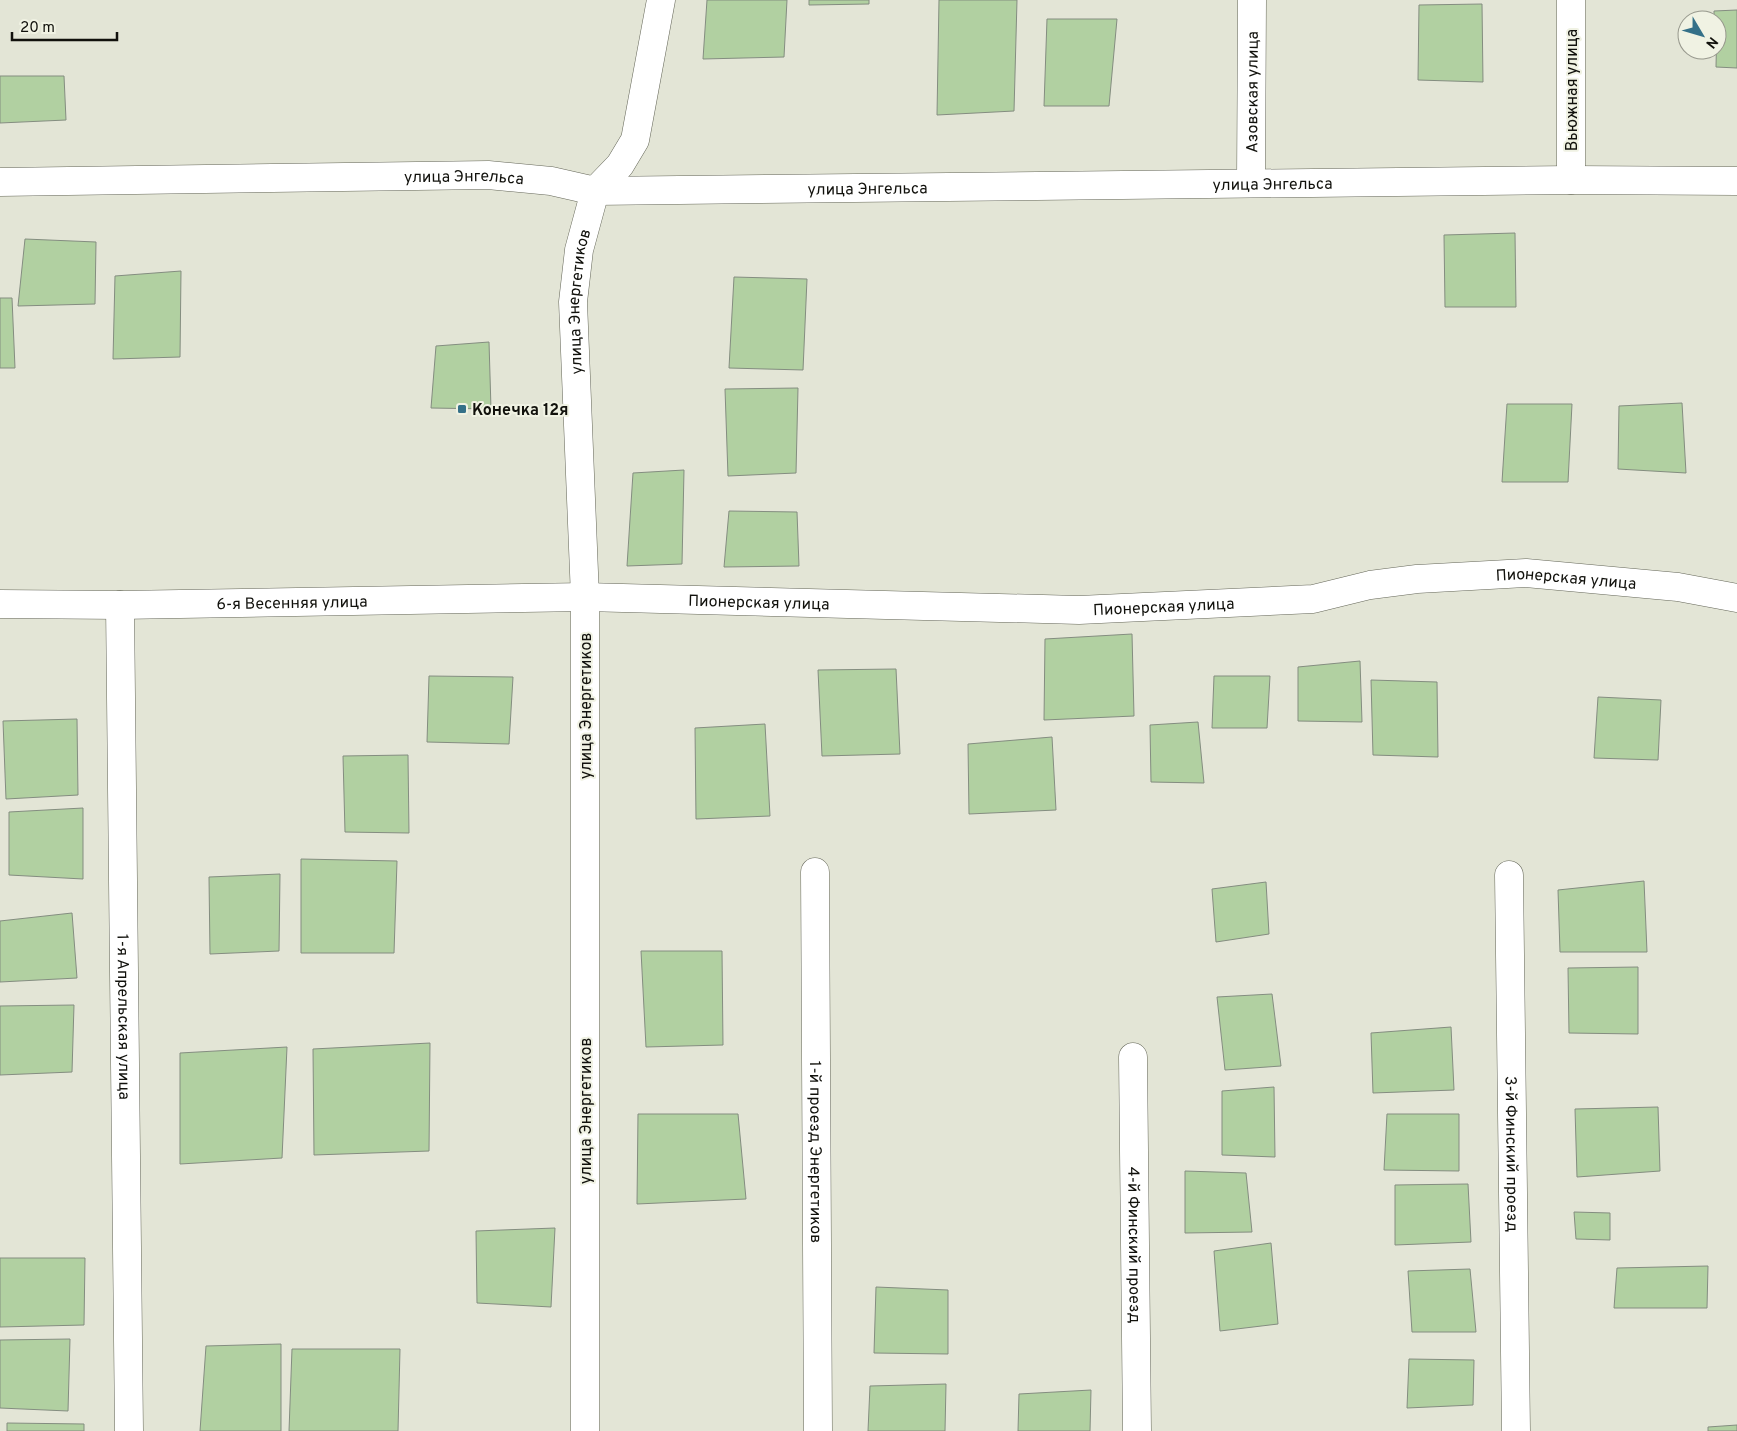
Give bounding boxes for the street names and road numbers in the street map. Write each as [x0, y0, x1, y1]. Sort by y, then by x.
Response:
street label: Вьюжная улица [1563, 29, 1583, 151]
street label: Азовская улица [1243, 31, 1264, 153]
street label: улица Энгельса [404, 167, 525, 190]
street label: улица Энгельса [1212, 175, 1333, 196]
street label: улица Энгельса [807, 179, 928, 201]
street label: улица Энергетиков [565, 227, 596, 375]
street label: Пионерская улица [1495, 565, 1637, 595]
street label: Пионерская улица [688, 592, 830, 615]
street label: 6-я Весенняя улица [216, 593, 368, 615]
street label: Пионерская улица [1093, 595, 1235, 621]
street label: улица Энергетиков [577, 633, 597, 779]
street label: 1-я Апрельская улица [112, 934, 133, 1100]
street label: улица Энергетиков [577, 1038, 597, 1184]
street label: 1-й проезд Энергетиков [804, 1061, 825, 1243]
street label: 3-й Финский проезд [1500, 1076, 1521, 1232]
street label: 4-й Финский проезд [1122, 1167, 1144, 1323]

